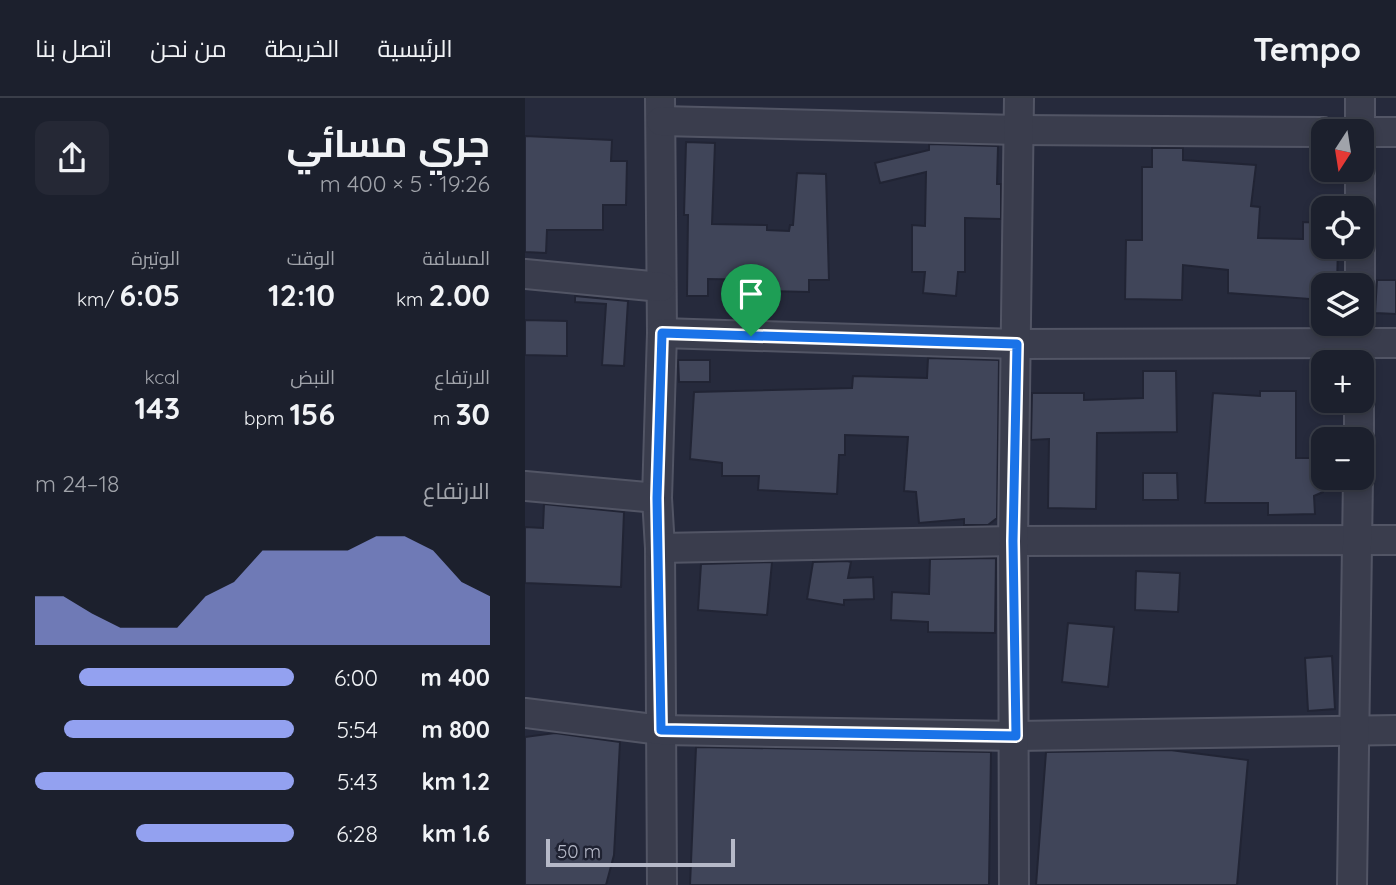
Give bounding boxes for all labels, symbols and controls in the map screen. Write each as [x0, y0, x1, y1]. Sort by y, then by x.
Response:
text: Tempo [1253, 28, 1361, 69]
text: اتصل بنا [35, 33, 112, 63]
text: من نحن [150, 33, 227, 63]
text: الخريطة [265, 33, 340, 63]
text: الرئيسية [378, 33, 453, 63]
text: جري مسائي [286, 119, 490, 167]
north arrow [1311, 119, 1374, 182]
map controls [1311, 119, 1374, 490]
button: share [35, 121, 109, 195]
text: 19:26 · 5 × 400 m [320, 169, 490, 198]
button: locate [1311, 196, 1374, 259]
text: الوتيرة [131, 246, 180, 270]
text: الوقت [287, 246, 335, 270]
text: المسافة [422, 246, 490, 270]
pin [721, 264, 781, 336]
button: layers [1311, 273, 1374, 336]
icon: arrive [732, 275, 770, 313]
text: 6:05 [120, 276, 180, 314]
text: 12:10 [268, 276, 335, 314]
text: 2.00 [429, 276, 490, 314]
text: /km [77, 287, 120, 311]
text: km [396, 287, 429, 311]
button: + [1311, 350, 1374, 413]
text: kcal [145, 365, 180, 389]
text: النبض [290, 365, 335, 389]
text: الارتفاع [434, 365, 490, 389]
text: 143 [135, 389, 180, 427]
text: 156 [289, 395, 335, 433]
text: 30 [455, 395, 490, 433]
text: bpm [244, 406, 289, 430]
text: m [433, 406, 455, 430]
button: − [1311, 427, 1374, 490]
text: 18–24 m [35, 469, 119, 498]
text: الارتفاع [423, 476, 490, 505]
text: 6:00 [334, 663, 378, 692]
text: 400 m [421, 663, 490, 692]
text: 5:54 [337, 715, 378, 744]
text: 800 m [421, 715, 490, 744]
text: 5:43 [337, 767, 378, 796]
text: 1.2 km [421, 767, 490, 796]
text: 6:28 [336, 819, 378, 848]
text: 1.6 km [422, 819, 490, 848]
scale bar [546, 836, 735, 868]
text: 50 m [557, 839, 601, 863]

